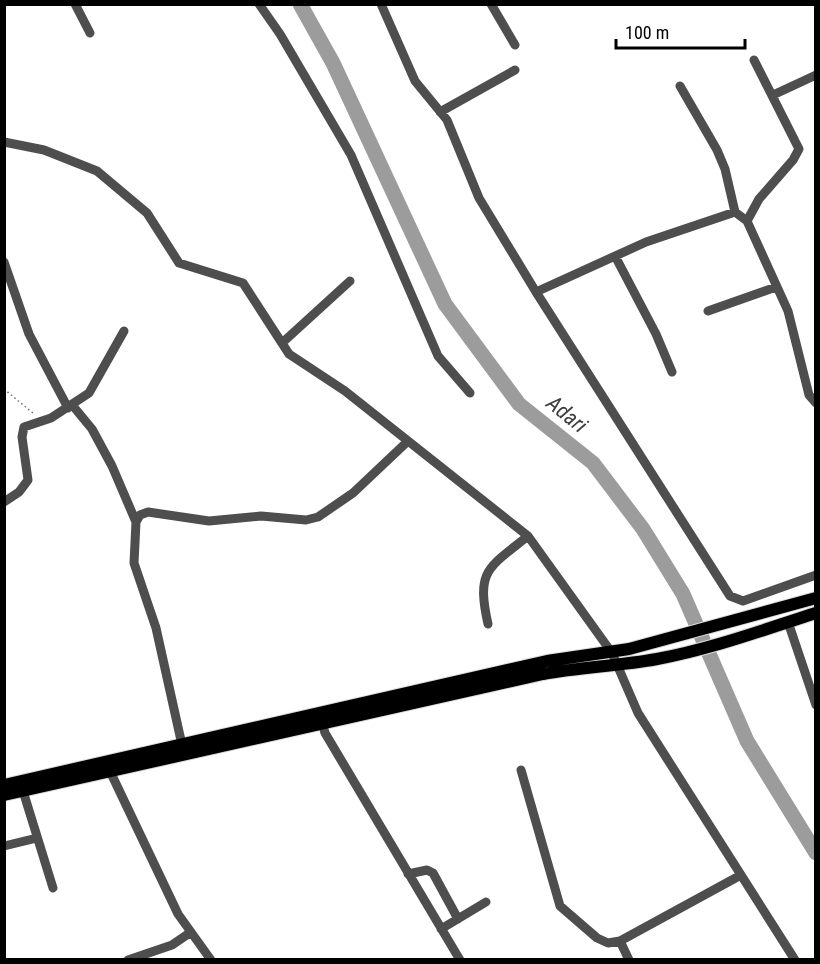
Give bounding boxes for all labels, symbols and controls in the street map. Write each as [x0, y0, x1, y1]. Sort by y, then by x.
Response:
scale bar [616, 12, 745, 50]
text: 100 m [625, 22, 669, 43]
water label: Adari [541, 390, 592, 438]

